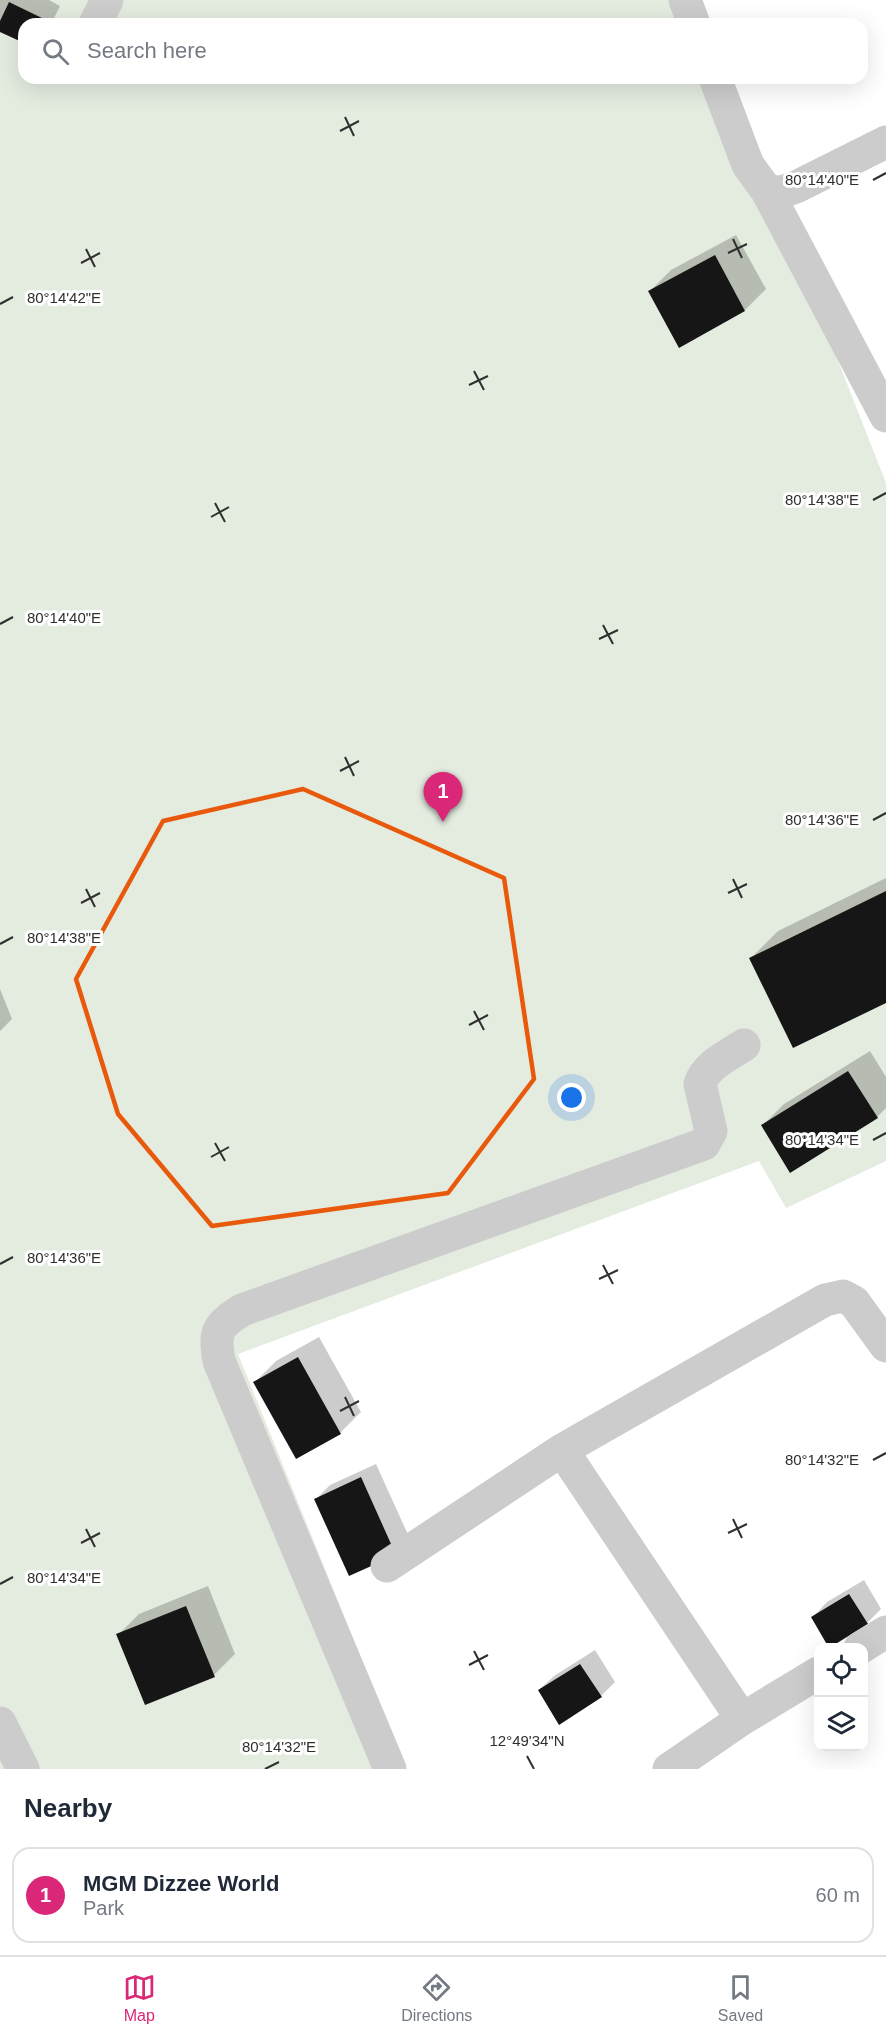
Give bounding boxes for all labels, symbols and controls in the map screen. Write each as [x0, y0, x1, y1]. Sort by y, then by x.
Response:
search box [18, 18, 868, 84]
icon: search [39, 35, 72, 68]
text: Search here [87, 38, 207, 63]
text: 80°14'40"E [785, 171, 859, 188]
text: 80°14'42"E [27, 289, 101, 306]
text: 80°14'38"E [785, 491, 859, 508]
text: 80°14'40"E [27, 609, 101, 626]
pin: 1 [424, 772, 462, 822]
text: 80°14'36"E [785, 811, 859, 828]
text: 80°14'38"E [27, 929, 101, 946]
your location [557, 1083, 586, 1112]
text: 80°14'34"E [785, 1131, 859, 1148]
text: 80°14'36"E [27, 1249, 101, 1266]
text: 80°14'32"E [785, 1451, 859, 1468]
text: 80°14'34"E [27, 1569, 101, 1586]
map controls [814, 1643, 868, 1751]
button: locate [814, 1643, 868, 1697]
button: layers [814, 1697, 868, 1751]
text: 12°49'34"N [489, 1732, 565, 1749]
text: 80°14'32"E [242, 1738, 316, 1755]
text: Nearby [24, 1793, 112, 1823]
text: MGM Dizzee World [83, 1871, 279, 1896]
text: 1 [40, 1884, 51, 1906]
text: 60 m [816, 1884, 860, 1906]
text: Park [83, 1897, 124, 1919]
tab: Map [123, 1971, 156, 2025]
tab: Directions [401, 1971, 472, 2025]
tab: Saved [718, 1971, 763, 2025]

